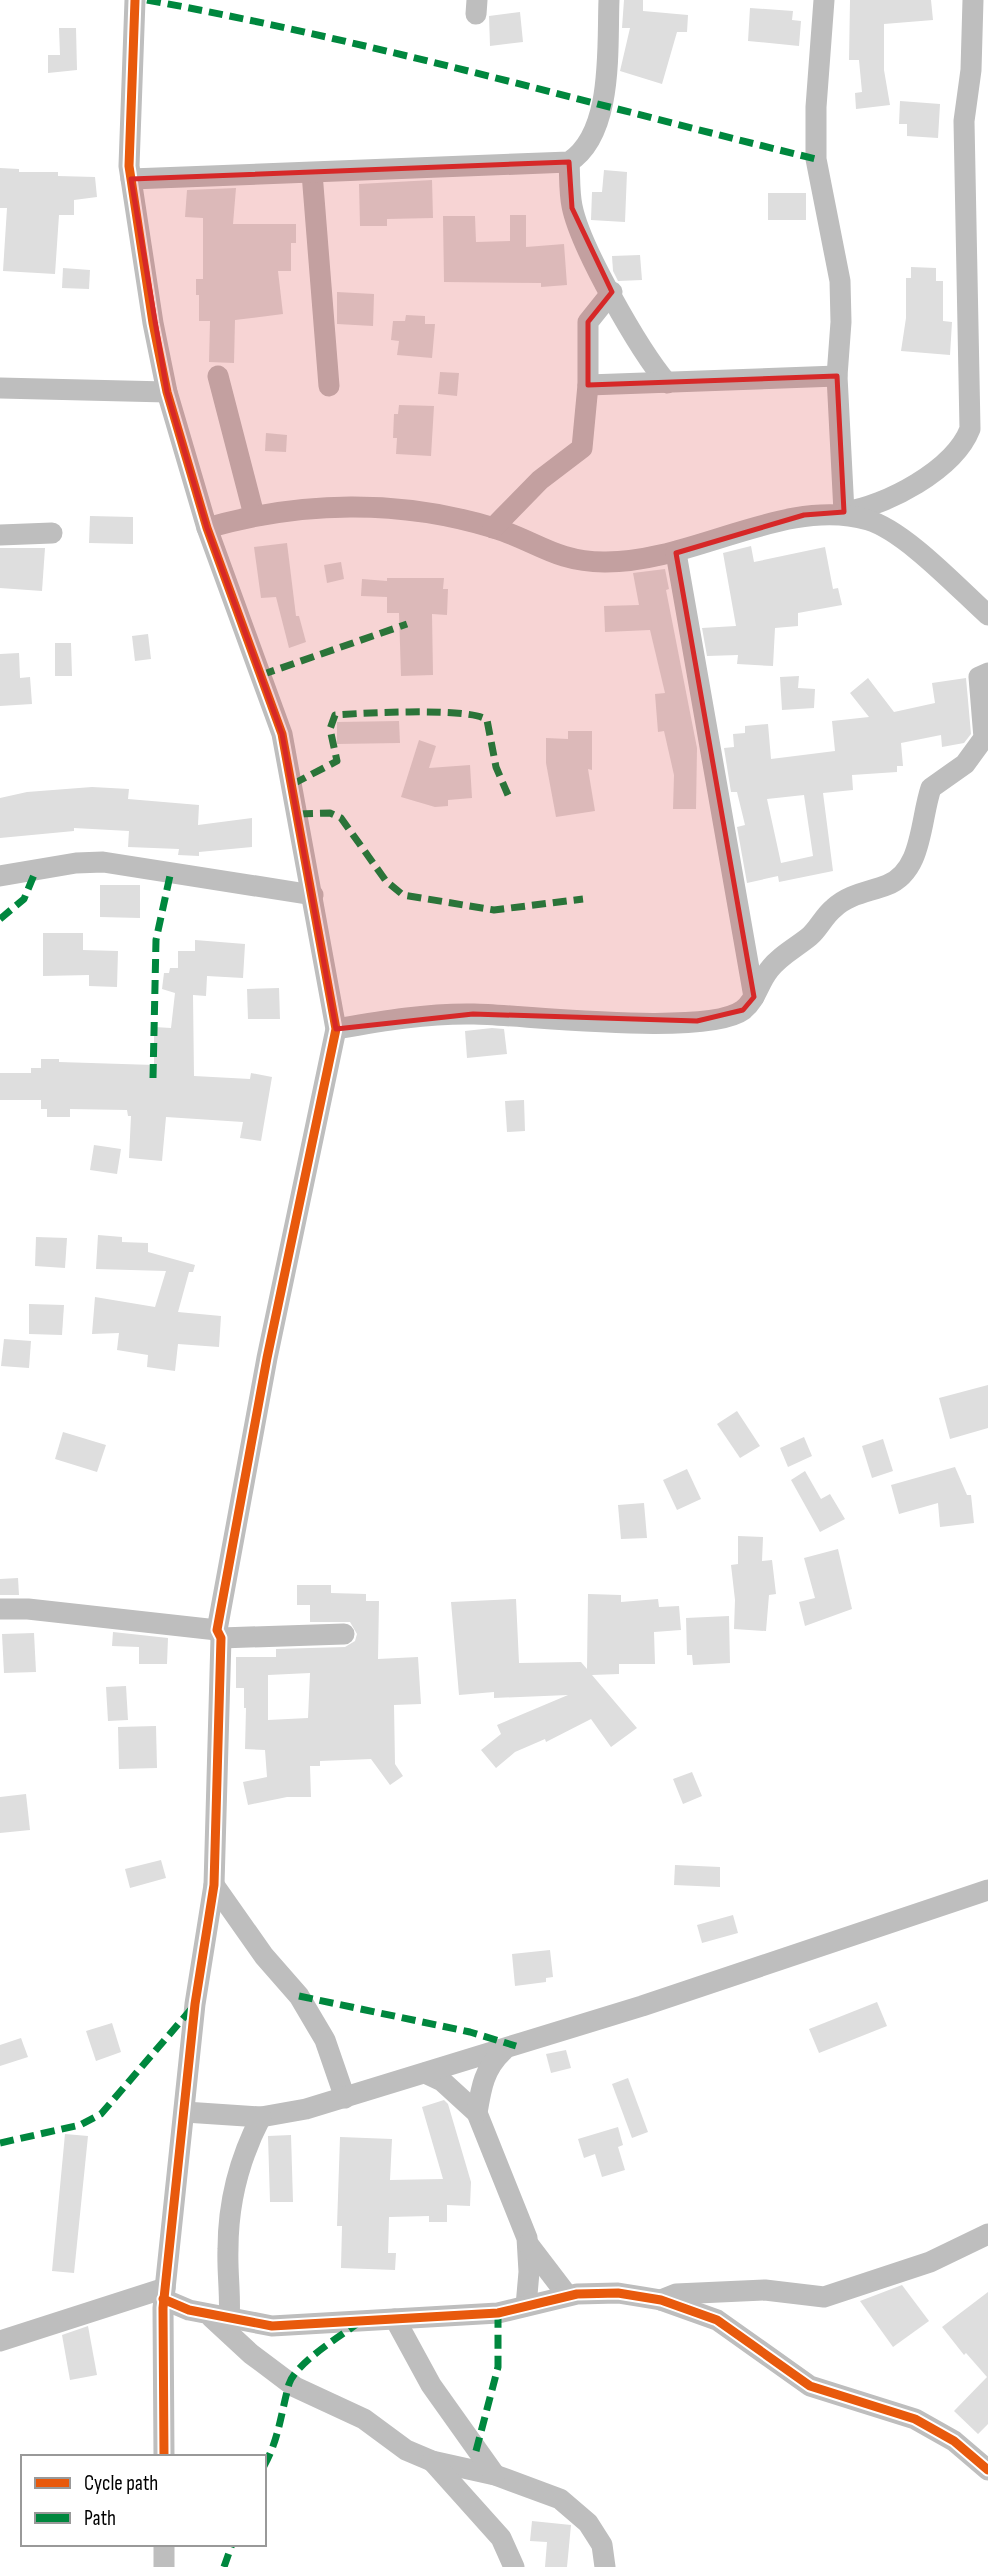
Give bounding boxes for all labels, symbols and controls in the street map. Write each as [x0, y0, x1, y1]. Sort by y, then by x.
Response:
legend [21, 2455, 266, 2546]
text: Cycle path [84, 2471, 158, 2496]
text: Path [84, 2506, 116, 2531]

